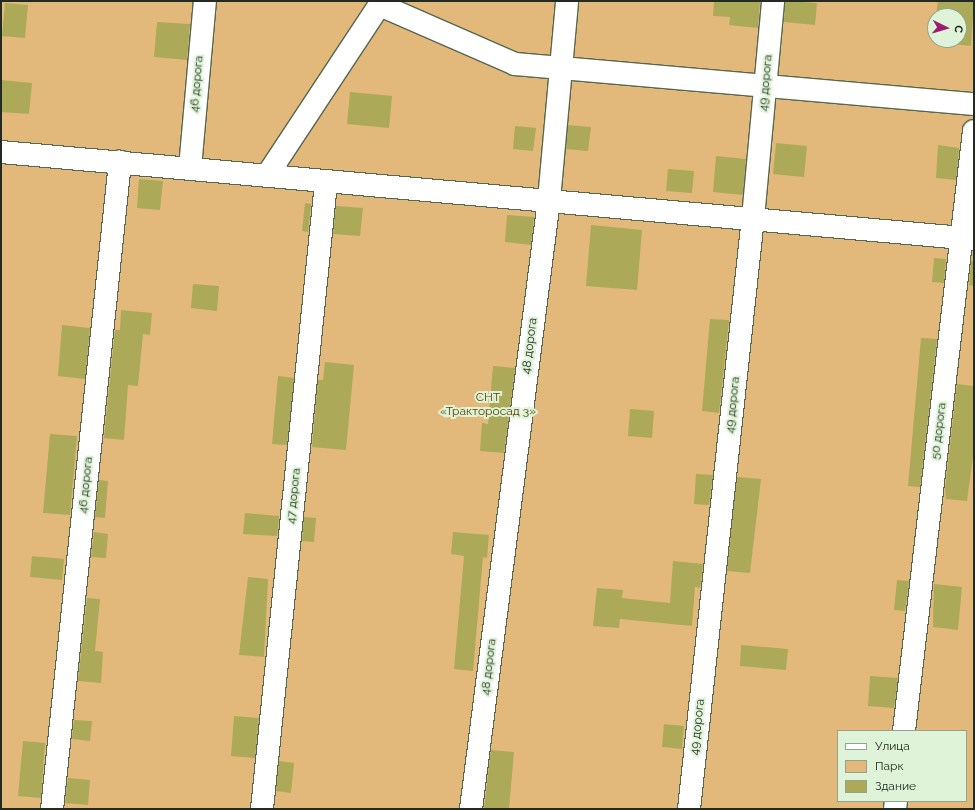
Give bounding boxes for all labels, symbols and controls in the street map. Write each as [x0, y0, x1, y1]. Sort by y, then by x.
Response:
north arrow [927, 8, 967, 48]
text: С [952, 25, 965, 33]
street label: 49 дорога [756, 54, 776, 112]
street label: 46 дорога [187, 55, 207, 113]
street label: 48 дорога [519, 317, 541, 375]
street label: 49 дорога [723, 376, 743, 434]
park label: СНТ «Тракторосад 3» [440, 391, 536, 419]
street label: 50 дорога [928, 402, 950, 460]
street label: 46 дорога [76, 456, 96, 514]
street label: 47 дорога [284, 467, 304, 525]
street label: 48 дорога [478, 638, 500, 696]
street label: 49 дорога [688, 698, 708, 756]
legend [837, 730, 967, 802]
text: Улица [875, 739, 910, 753]
text: Парк [875, 759, 904, 773]
text: Здание [875, 779, 916, 793]

